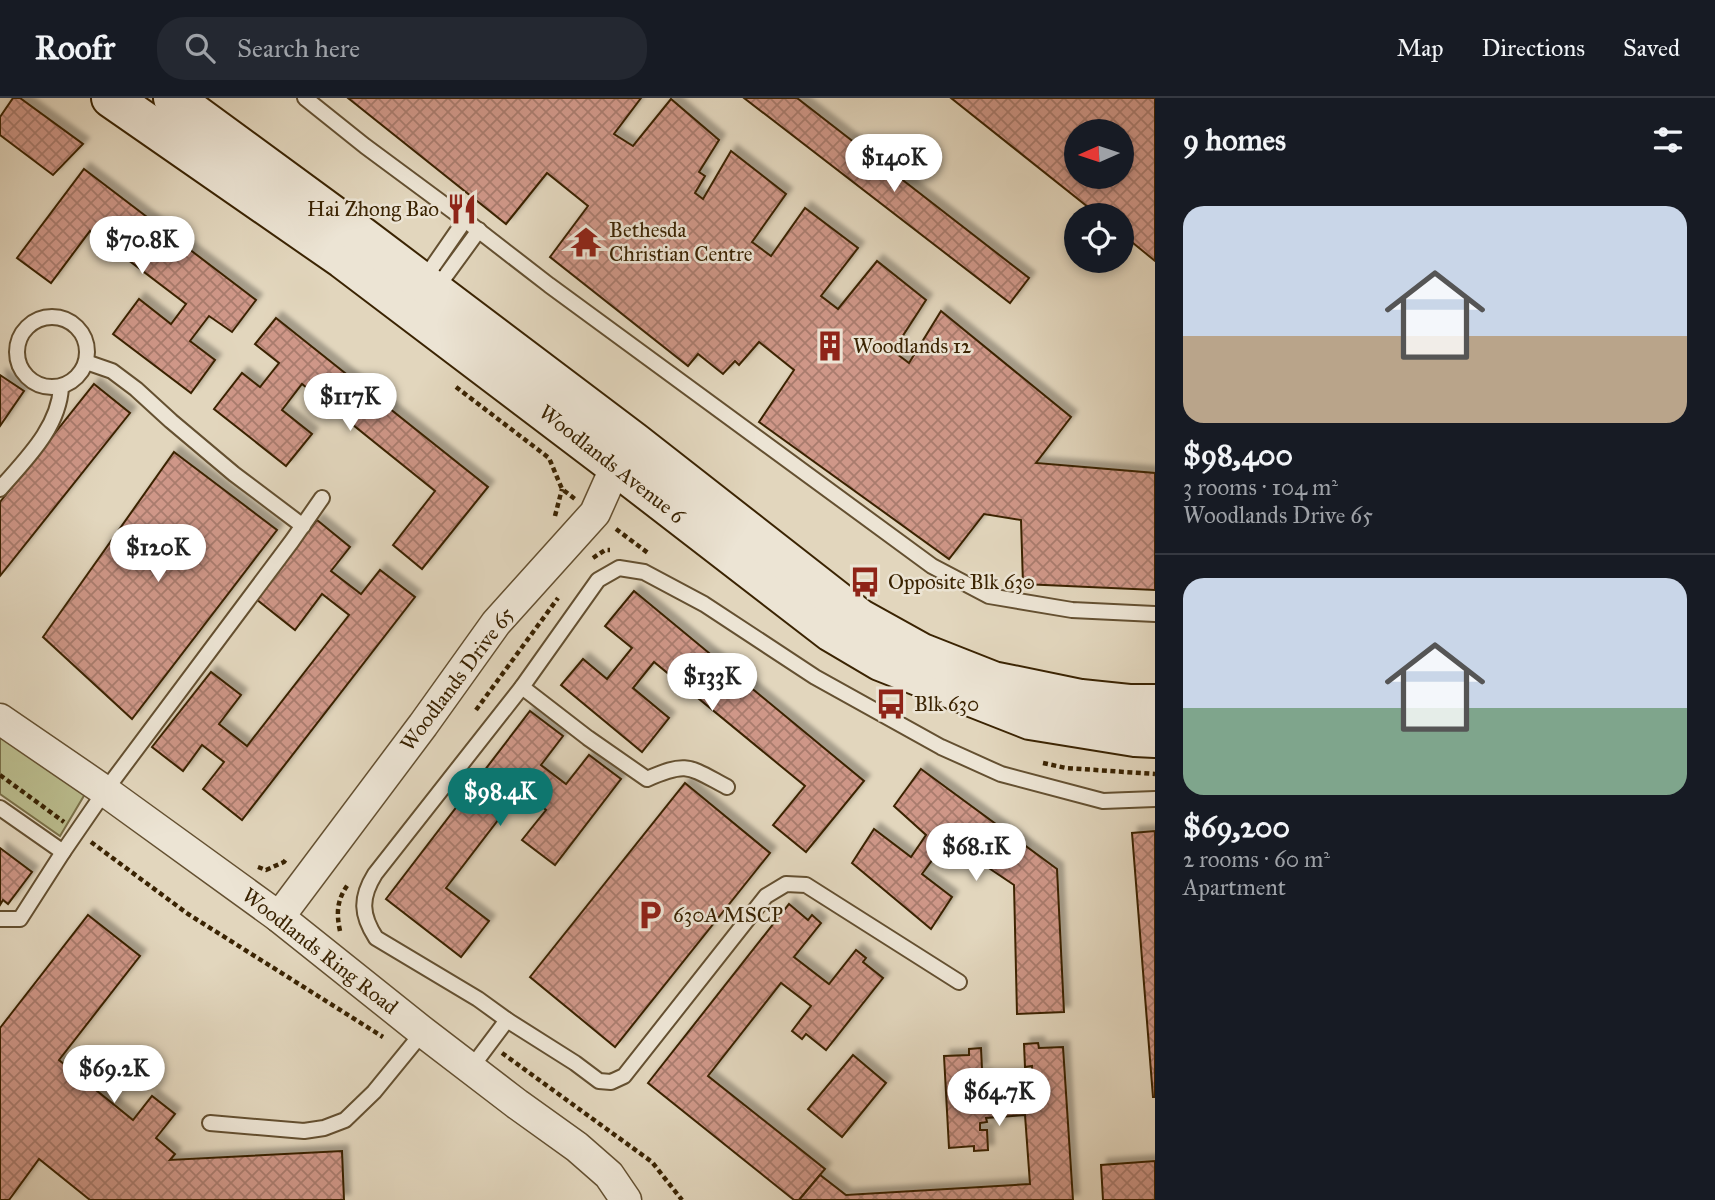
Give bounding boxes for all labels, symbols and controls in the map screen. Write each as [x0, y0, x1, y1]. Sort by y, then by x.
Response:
search box [157, 17, 647, 80]
text: Roofr [35, 28, 115, 68]
icon: search [181, 29, 219, 67]
text: Search here [237, 32, 360, 64]
text: Map [1397, 33, 1444, 63]
text: Directions [1482, 33, 1585, 63]
text: Saved [1623, 33, 1680, 63]
north arrow [1064, 119, 1134, 189]
map controls [1064, 119, 1134, 273]
icon: filters [1649, 121, 1687, 159]
text: 9 homes [1183, 122, 1286, 158]
pin: $140K [845, 134, 943, 194]
text: $140K [861, 143, 927, 171]
restaurant icon: Hai Zhong Bao [445, 192, 479, 226]
place label: Hai Zhong Bao [307, 196, 439, 222]
button: locate [1064, 203, 1134, 273]
pin: $70.8K [85, 216, 199, 276]
place label: Bethesda Christian Centre [609, 217, 753, 267]
text: $70.8K [106, 225, 178, 253]
temple icon: Bethesda Christian Centre [569, 225, 603, 259]
icon: home [1372, 252, 1498, 378]
building icon: Woodlands 12 [813, 329, 847, 363]
place label: Woodlands 12 [853, 333, 972, 359]
pin: $117K [301, 374, 399, 433]
text: $117K [320, 382, 380, 410]
street label: Woodlands Avenue 6 [534, 399, 691, 530]
text: $98,400 [1183, 437, 1293, 473]
text: 3 rooms · 104 m² [1183, 473, 1338, 501]
text: Woodlands Drive 65 [1183, 501, 1373, 529]
pin: $120K [109, 524, 207, 584]
text: $120K [126, 533, 190, 561]
bus stop icon: Opposite Blk 630 [848, 565, 882, 599]
place label: Opposite Blk 630 [888, 569, 1035, 595]
street label: Woodlands Drive 65 [394, 602, 520, 756]
icon: home [1372, 624, 1498, 750]
pin: $133K [663, 654, 761, 713]
text: $133K [683, 662, 741, 690]
bus stop icon: Blk 630 [874, 687, 908, 721]
place label: Blk 630 [914, 691, 979, 717]
pin: $98.4K [443, 768, 557, 828]
text: $98.4K [464, 777, 536, 805]
text: $69,200 [1183, 809, 1290, 845]
pin: $68.1K [919, 824, 1033, 883]
text: $68.1K [942, 832, 1010, 860]
text: 2 rooms · 60 m² [1183, 845, 1330, 873]
text: Apartment [1183, 873, 1286, 901]
street label: Woodlands Ring Road [237, 882, 404, 1020]
parking icon: 630A MSCP [633, 898, 667, 932]
place label: 630A MSCP [673, 902, 783, 928]
pin: $69.2K [57, 1046, 171, 1105]
text: $69.2K [79, 1054, 149, 1082]
pin: $64.7K [942, 1068, 1056, 1128]
text: $64.7K [964, 1077, 1034, 1105]

